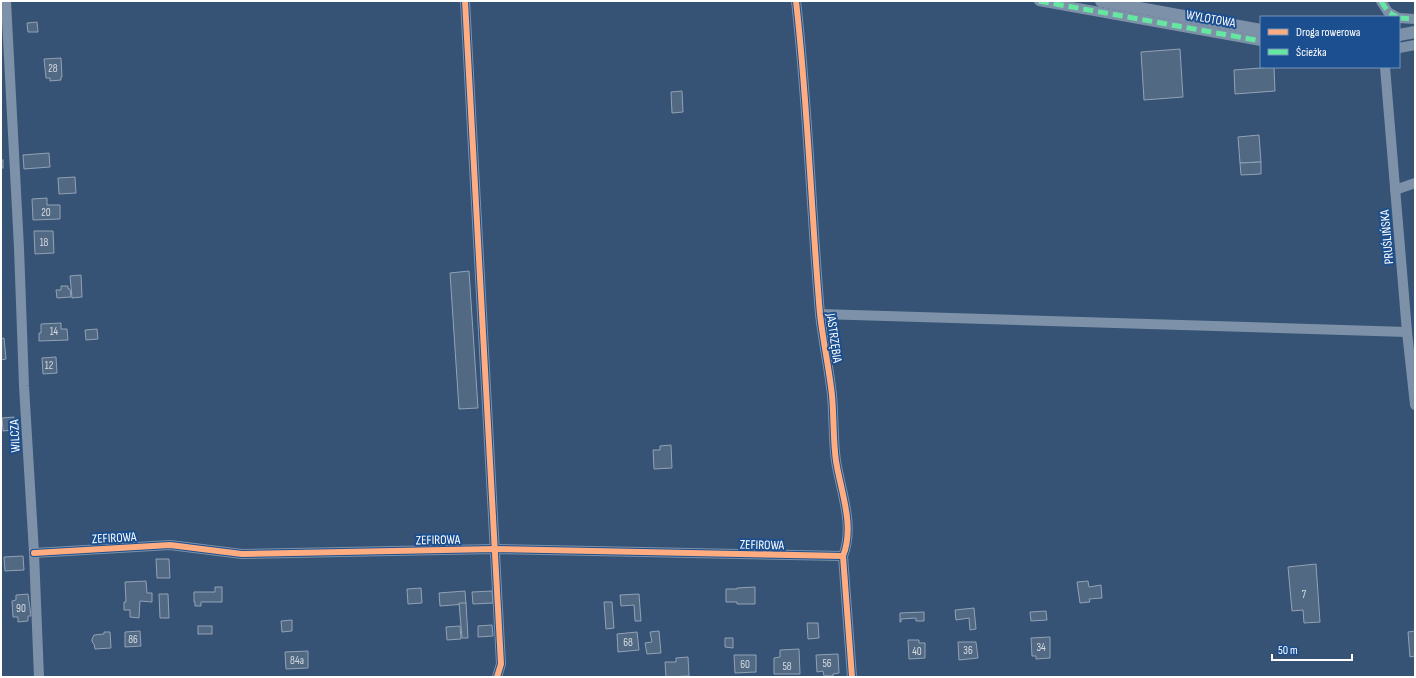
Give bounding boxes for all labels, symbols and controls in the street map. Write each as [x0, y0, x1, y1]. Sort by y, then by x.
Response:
street label: WYLOTOWA [1185, 7, 1237, 31]
legend [1260, 16, 1400, 68]
text: Droga rowerowa [1296, 25, 1361, 40]
text: Ścieżka [1296, 45, 1327, 60]
house number: 28 [48, 62, 58, 75]
house number: 20 [41, 206, 51, 219]
street label: PRUŚLIŃSKA [1377, 209, 1397, 265]
house number: 18 [40, 236, 49, 249]
street label: JASTRZĘBIA [822, 311, 845, 364]
house number: 14 [50, 325, 59, 338]
house number: 12 [45, 359, 54, 372]
street label: WILCZA [6, 419, 24, 453]
street label: ZEFIROWA [91, 529, 137, 547]
street label: ZEFIROWA [416, 532, 461, 548]
street label: ZEFIROWA [740, 537, 785, 553]
house number: 7 [1302, 588, 1307, 601]
house number: 90 [16, 602, 26, 615]
house number: 86 [128, 633, 138, 646]
house number: 68 [623, 636, 633, 649]
scale bar [1272, 636, 1352, 662]
house number: 34 [1036, 641, 1046, 654]
text: 50 m [1278, 643, 1298, 658]
house number: 36 [963, 644, 973, 657]
house number: 40 [912, 645, 922, 658]
house number: 84a [290, 654, 304, 667]
house number: 56 [822, 657, 832, 670]
house number: 60 [740, 658, 750, 671]
house number: 58 [782, 660, 792, 673]

